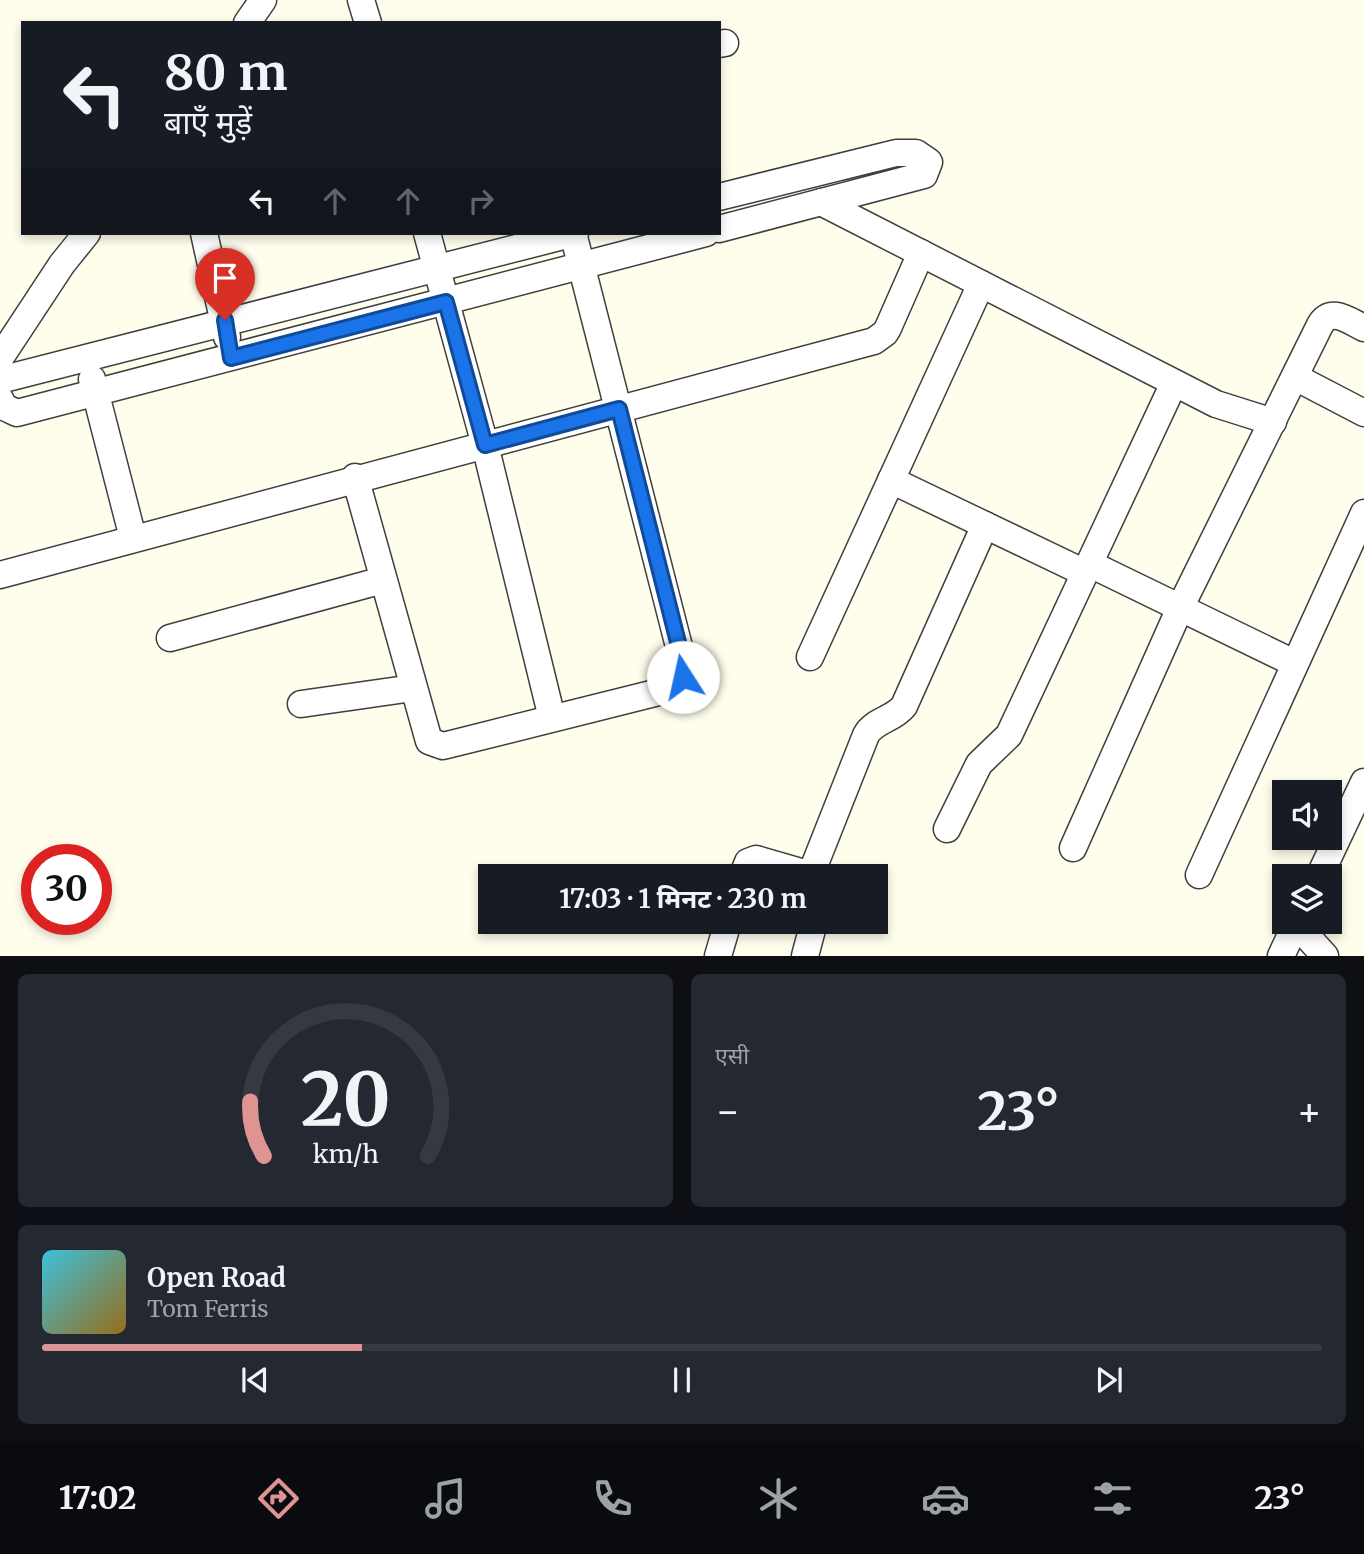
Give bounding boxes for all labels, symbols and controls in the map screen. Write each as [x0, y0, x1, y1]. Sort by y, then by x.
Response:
text: 80 m [164, 42, 287, 103]
icon: left [49, 49, 140, 140]
text: बाएँ मुड़ें [164, 103, 252, 143]
icon: left [243, 182, 281, 220]
icon: ahead [316, 182, 354, 220]
icon: ahead [389, 182, 427, 220]
icon: right [462, 182, 500, 220]
pin [195, 248, 255, 320]
icon: arrive [206, 259, 244, 297]
position arrow [646, 640, 720, 714]
map controls [1272, 780, 1342, 934]
button: sound [1272, 780, 1342, 850]
speed limit sign: 30 [21, 844, 112, 935]
button: layers [1272, 864, 1342, 934]
text: 17:03 · 1 मिनट · 230 m [559, 882, 807, 915]
text: एसी [715, 1041, 749, 1070]
text: 20 [301, 1055, 391, 1147]
text: 23° [977, 1079, 1060, 1144]
text: − [715, 1088, 740, 1135]
text: + [1297, 1088, 1322, 1135]
text: km/h [312, 1138, 379, 1170]
text: Open Road [147, 1261, 286, 1294]
text: Tom Ferris [147, 1294, 269, 1323]
icon: previous [236, 1361, 274, 1399]
icon: pause [663, 1361, 701, 1399]
icon: next [1090, 1361, 1128, 1399]
icon: directions [254, 1474, 303, 1523]
icon: music [421, 1474, 470, 1523]
icon: phone [588, 1474, 637, 1523]
icon: climate [754, 1474, 803, 1523]
icon: car [921, 1474, 970, 1523]
icon: filters [1088, 1474, 1137, 1523]
text: 17:02 [59, 1478, 137, 1518]
text: 23° [1254, 1478, 1305, 1518]

